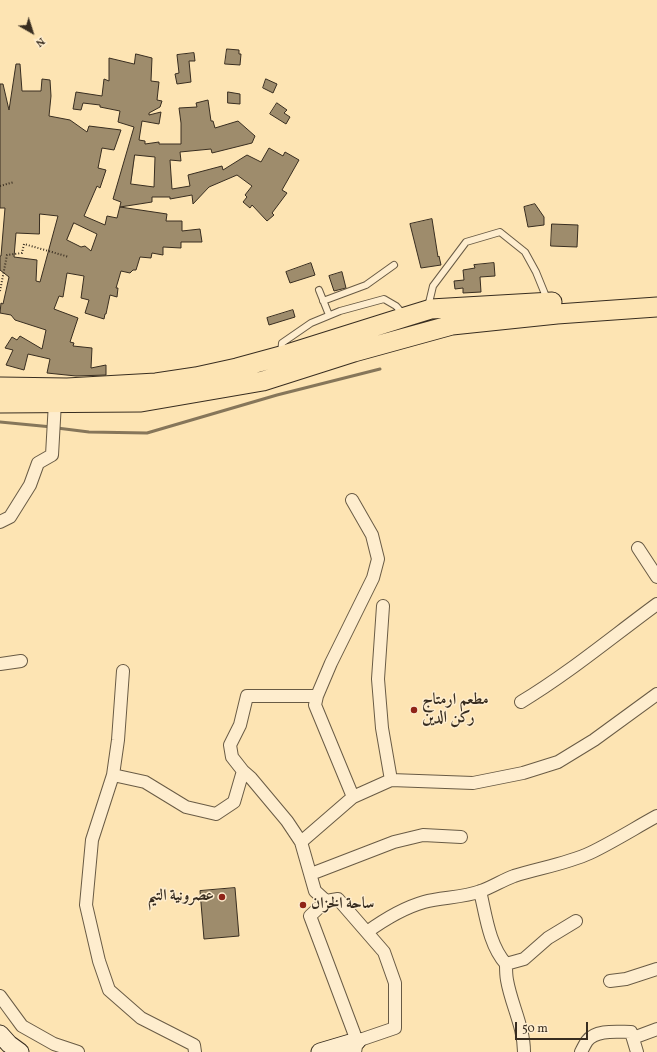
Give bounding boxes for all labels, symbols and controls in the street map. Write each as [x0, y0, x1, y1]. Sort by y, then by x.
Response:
north arrow [12, 12, 52, 52]
text: N [32, 33, 48, 50]
place label: مطعم ارمتاج ركن الدين [422, 691, 489, 729]
marker: مطعم ارمتاج ركن الدين [409, 705, 419, 715]
place label: عصرونية التيم [147, 887, 214, 907]
marker: عصرونية التيم [217, 892, 227, 902]
place label: ساحة الخزان [311, 895, 374, 915]
marker: ساحة الخزان [298, 900, 308, 910]
scale bar [517, 1014, 590, 1040]
text: 50 m [522, 1021, 548, 1037]

